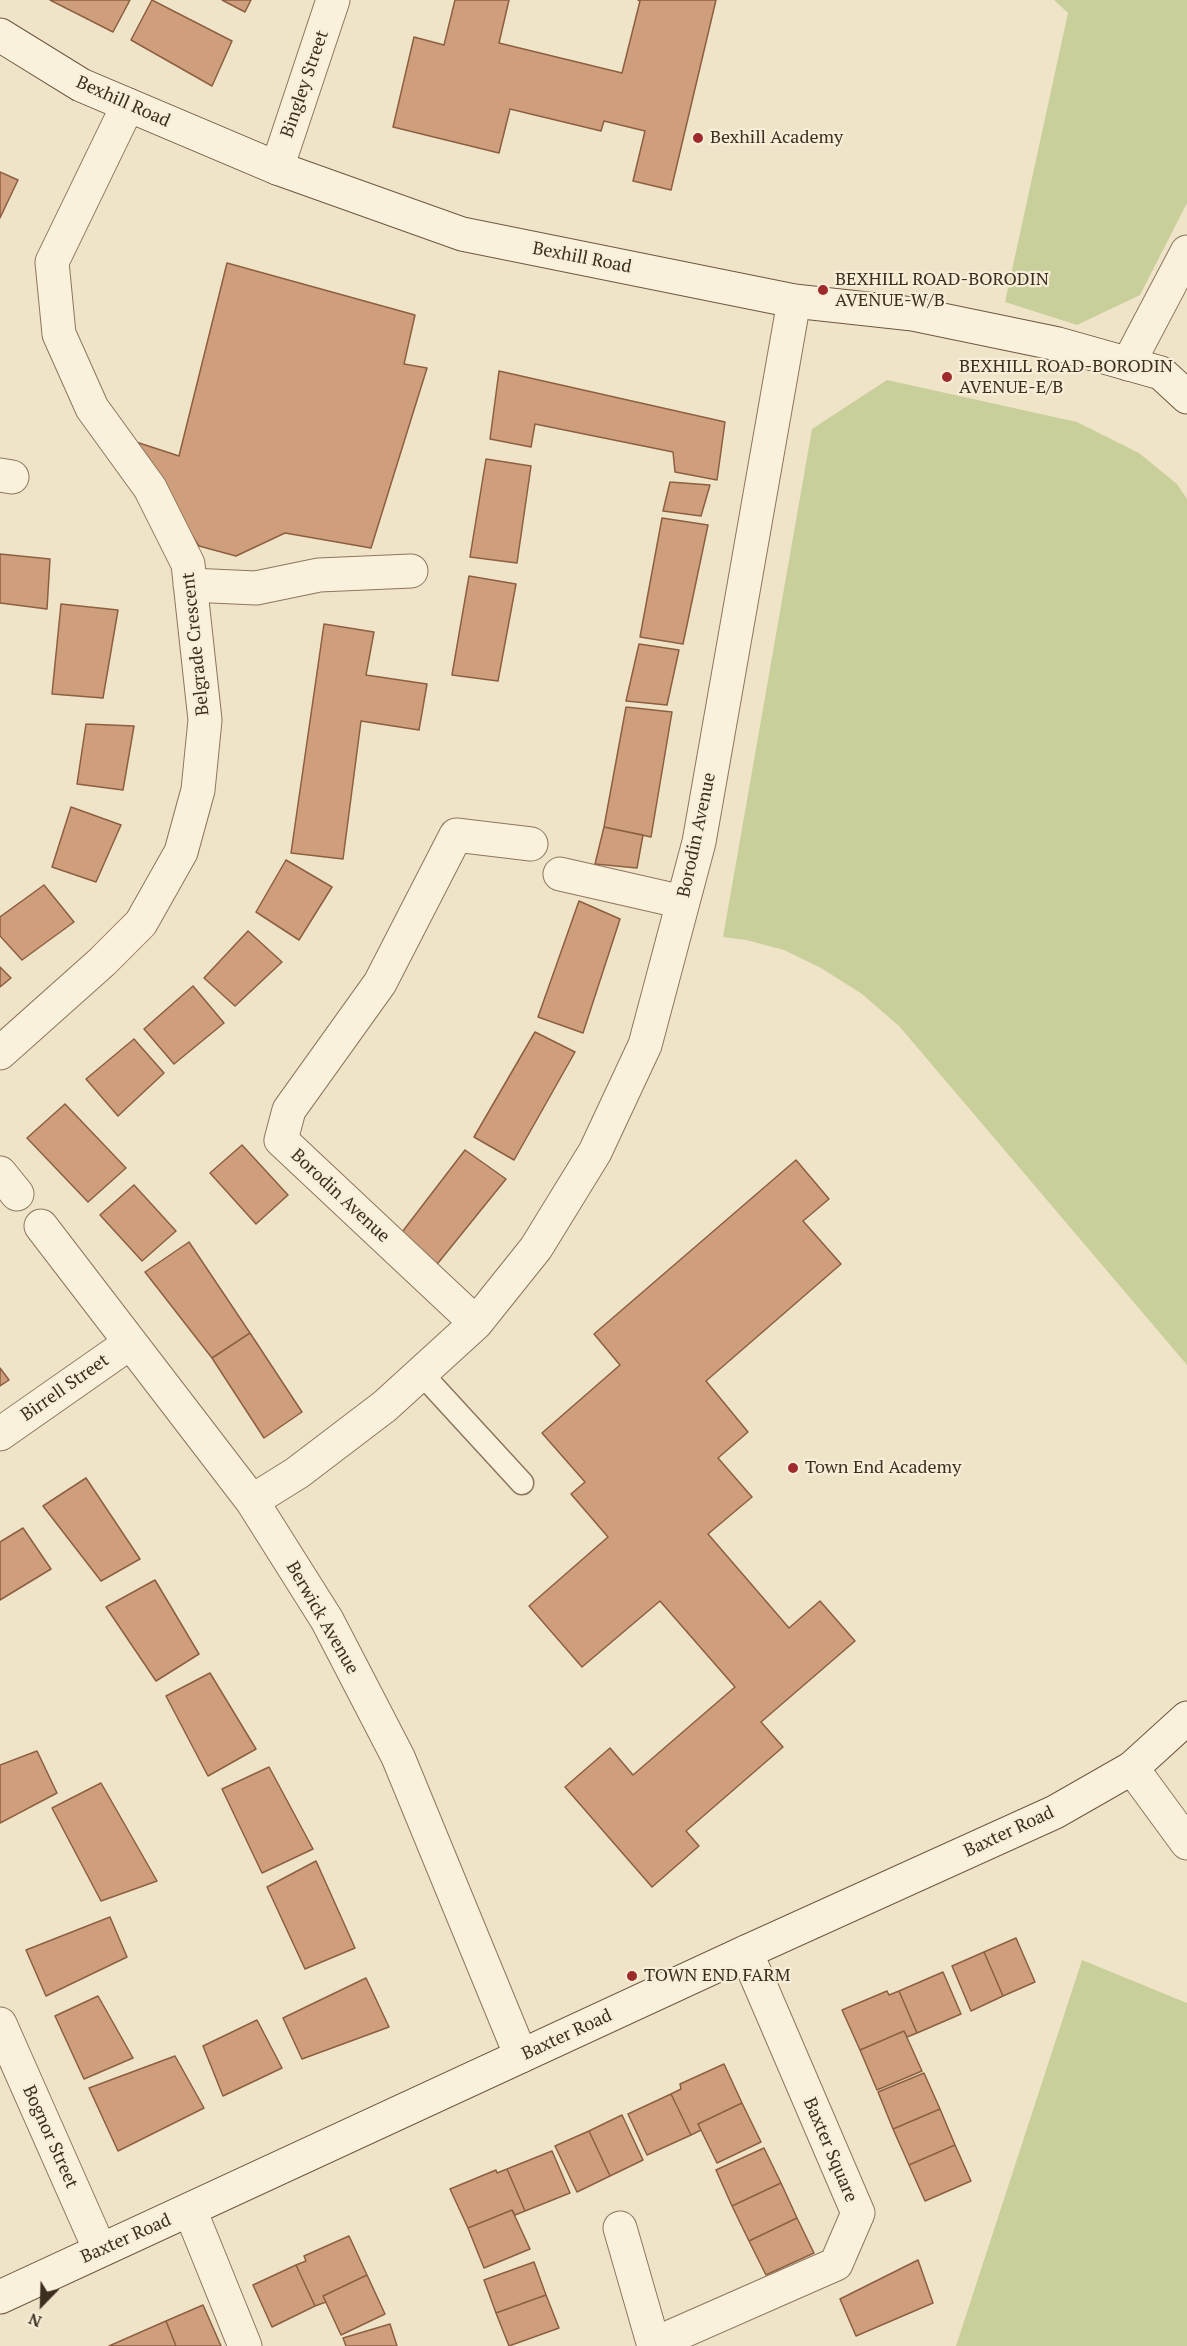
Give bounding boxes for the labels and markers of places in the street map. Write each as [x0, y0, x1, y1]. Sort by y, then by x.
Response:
place label: Bexhill Academy [710, 127, 843, 149]
marker: Bexhill Academy [691, 131, 705, 145]
place label: BEXHILL ROAD-BORODIN AVENUE-W/B [835, 269, 1049, 312]
marker: BEXHILL ROAD-BORODIN AVENUE-W/B [816, 283, 830, 297]
place label: BEXHILL ROAD-BORODIN AVENUE-E/B [959, 356, 1173, 398]
marker: BEXHILL ROAD-BORODIN AVENUE-E/B [940, 370, 954, 384]
place label: Town End Academy [805, 1457, 961, 1479]
marker: Town End Academy [786, 1461, 800, 1475]
place label: TOWN END FARM [644, 1965, 790, 1987]
marker: TOWN END FARM [625, 1969, 639, 1983]

